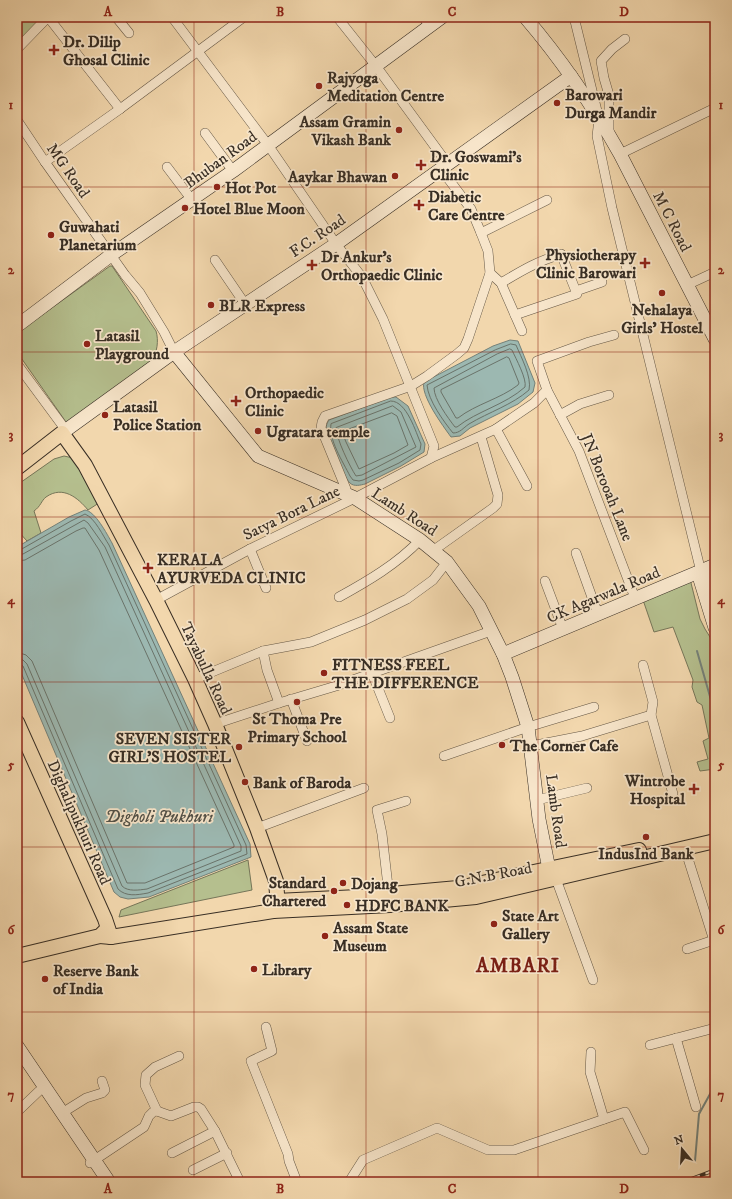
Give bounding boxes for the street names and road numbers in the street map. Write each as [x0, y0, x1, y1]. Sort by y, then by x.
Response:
street label: Bhuban Road [180, 127, 261, 193]
street label: MG Road [42, 139, 94, 202]
street label: M C Road [648, 188, 696, 255]
street label: F.C. Road [286, 210, 350, 262]
street label: JN Borooah Lane [576, 429, 638, 544]
street label: Satya Bora Lane [240, 481, 344, 545]
street label: Lamb Road [368, 483, 441, 540]
street label: CK Agarwala Road [544, 562, 663, 628]
street label: Tayabulla Road [176, 619, 236, 718]
street label: Dighalipukhuri Road [43, 757, 116, 888]
street label: Lamb Road [541, 773, 571, 849]
street label: G.N.B Road [453, 858, 533, 892]

